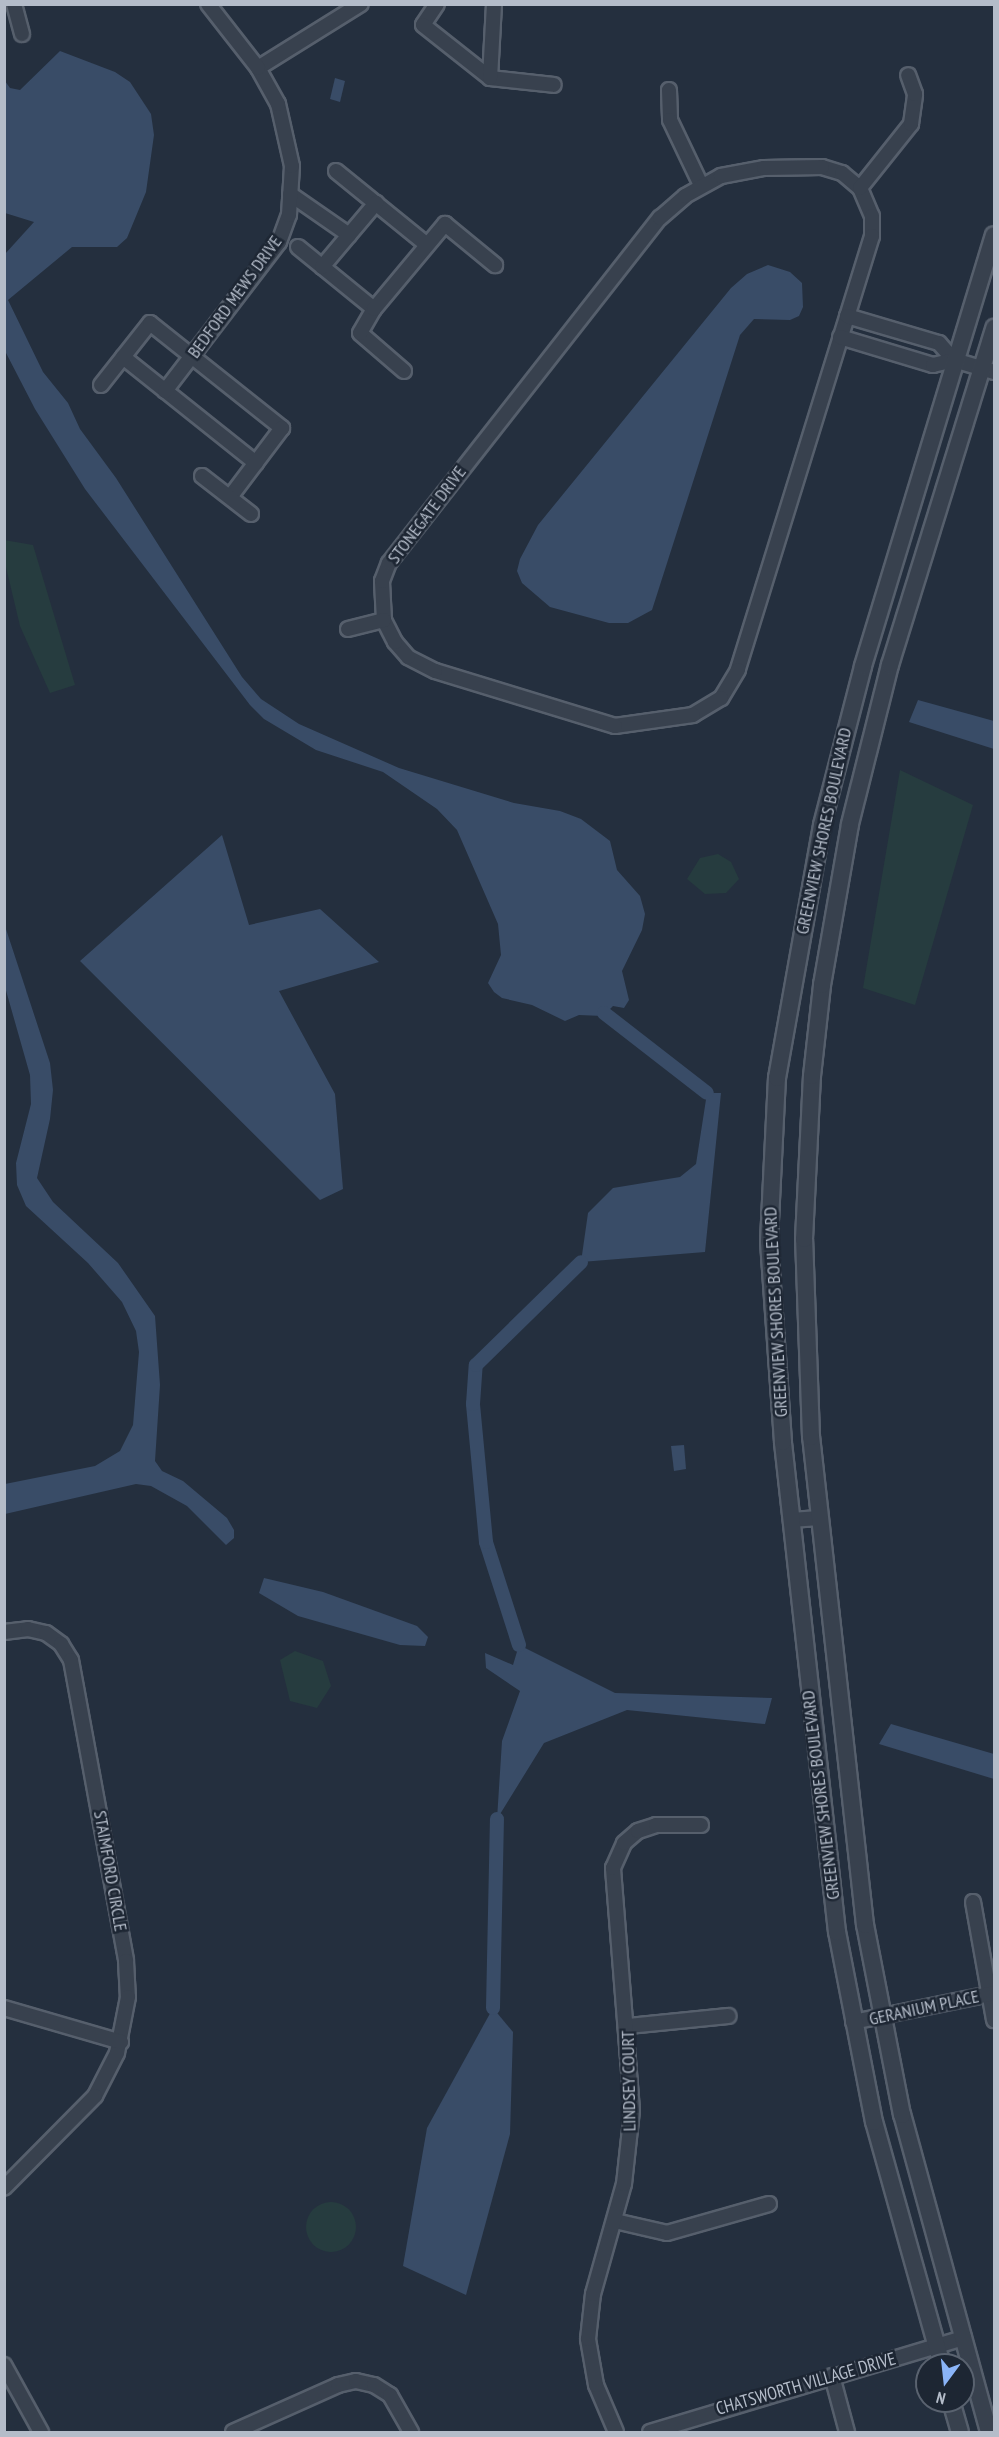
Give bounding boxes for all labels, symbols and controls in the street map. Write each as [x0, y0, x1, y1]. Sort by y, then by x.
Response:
street label: BEDFORD MEWS DRIVE [183, 232, 287, 362]
street label: STONEGATE DRIVE [383, 462, 471, 568]
street label: GREENVIEW SHORES BOULEVARD [791, 726, 857, 936]
street label: GREENVIEW SHORES BOULEVARD [760, 1206, 792, 1418]
street label: GREENVIEW SHORES BOULEVARD [797, 1689, 845, 1901]
street label: STAIMFORD CIRCLE [89, 1809, 131, 1933]
street label: GERANIUM PLACE [867, 1986, 981, 2030]
street label: LINDSEY COURT [617, 2030, 641, 2132]
street label: CHATSWORTH VILLAGE DRIVE [713, 2348, 899, 2420]
north arrow [915, 2353, 975, 2413]
text: N [934, 2388, 948, 2409]

